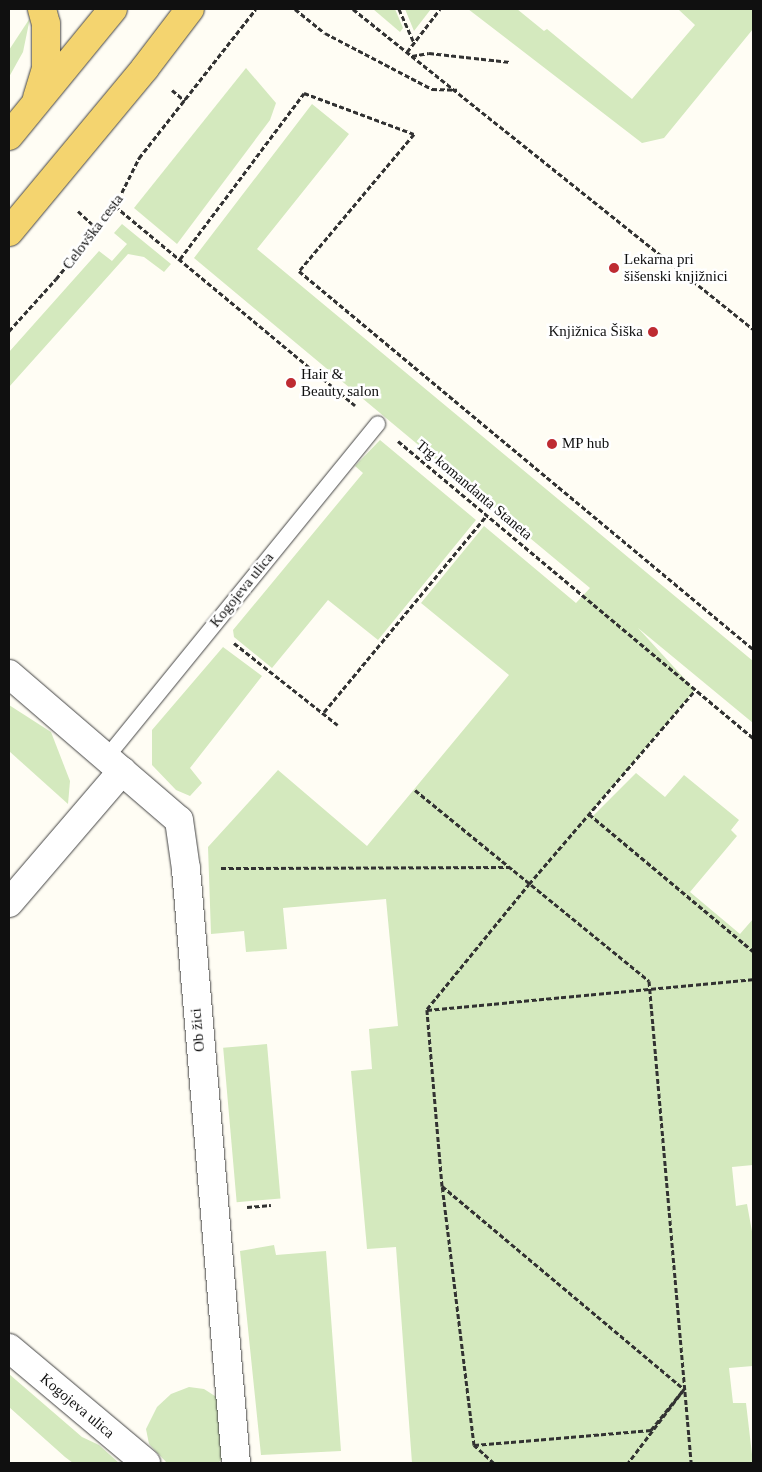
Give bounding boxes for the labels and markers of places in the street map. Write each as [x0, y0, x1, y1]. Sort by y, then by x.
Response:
place label: Lekarna pri šišenski knjižnici [624, 250, 728, 285]
marker: Lekarna pri šišenski knjižnici [608, 262, 620, 274]
place label: Knjižnica Šiška [548, 323, 643, 341]
marker: Knjižnica Šiška [647, 326, 659, 338]
place label: Hair & Beauty salon [301, 365, 379, 400]
marker: Hair & Beauty salon [285, 377, 297, 389]
place label: MP hub [562, 435, 610, 453]
marker: MP hub [546, 438, 558, 450]

